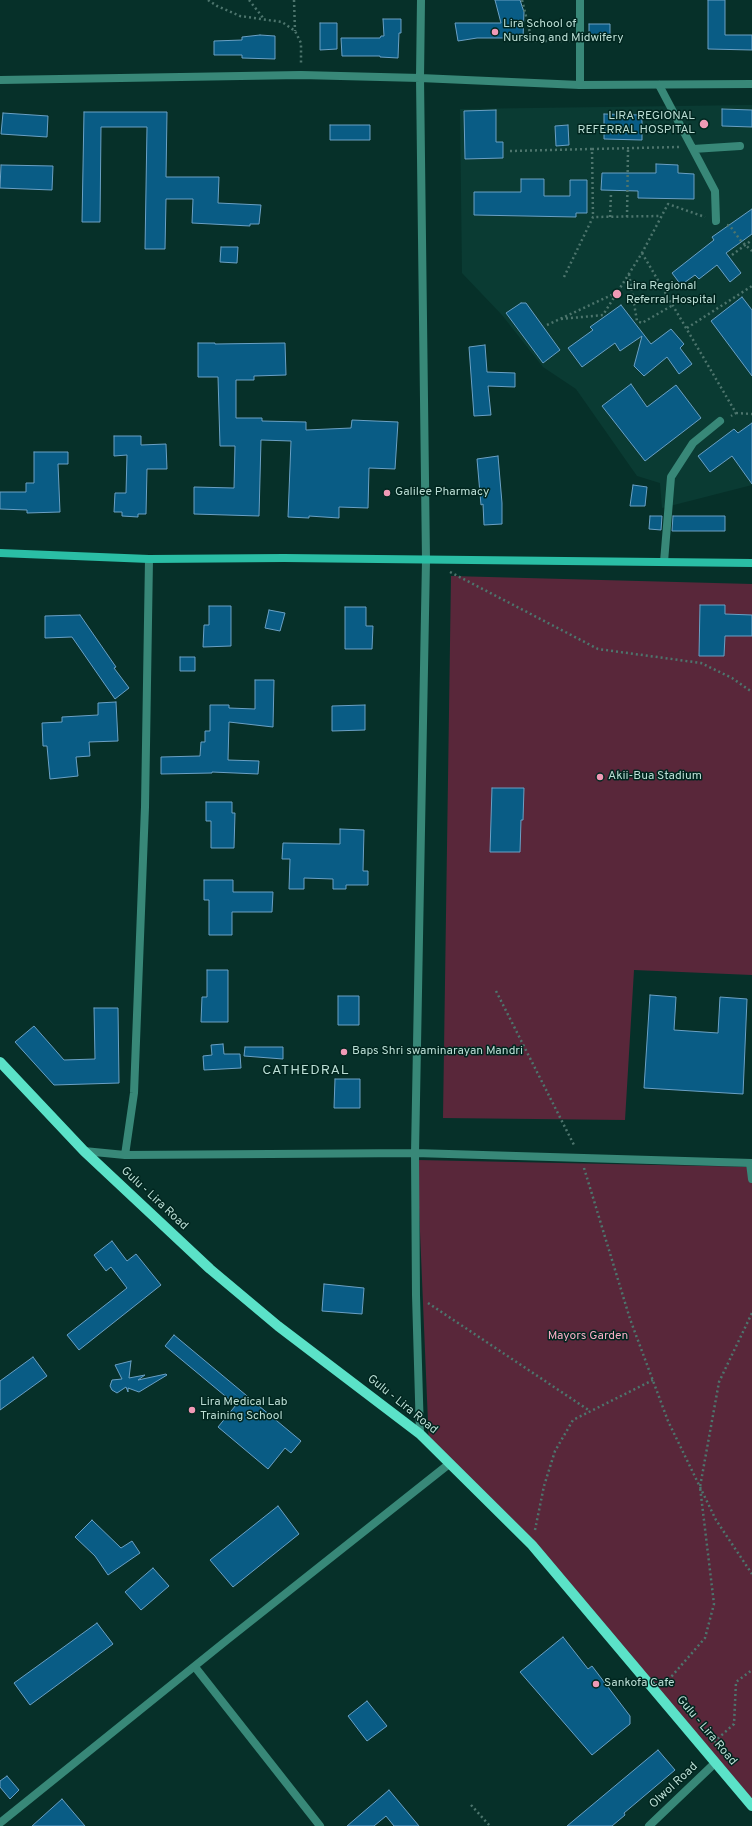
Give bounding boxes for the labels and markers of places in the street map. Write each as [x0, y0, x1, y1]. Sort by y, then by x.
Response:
place label: Lira School of Nursing and Midwifery [503, 18, 624, 46]
marker: Lira School of Nursing and Midwifery [490, 27, 500, 37]
place label: LIRA REGIONAL REFERRAL HOSPITAL [578, 110, 695, 138]
marker: LIRA REGIONAL REFERRAL HOSPITAL [698, 118, 710, 130]
place label: Lira Regional Referral Hospital [626, 280, 716, 308]
marker: Lira Regional Referral Hospital [611, 288, 623, 300]
place label: Galilee Pharmacy [395, 486, 489, 500]
marker: Galilee Pharmacy [382, 488, 392, 498]
place label: Akii-Bua Stadium [608, 770, 702, 784]
marker: Akii-Bua Stadium [595, 772, 605, 782]
place label: Baps Shri swaminarayan Mandri [352, 1045, 523, 1059]
marker: Baps Shri swaminarayan Mandri [339, 1047, 349, 1057]
place label: Lira Medical Lab Training School [200, 1396, 287, 1424]
marker: Lira Medical Lab Training School [187, 1405, 197, 1415]
place label: Sankofa Cafe [604, 1677, 674, 1691]
marker: Sankofa Cafe [591, 1679, 601, 1689]

